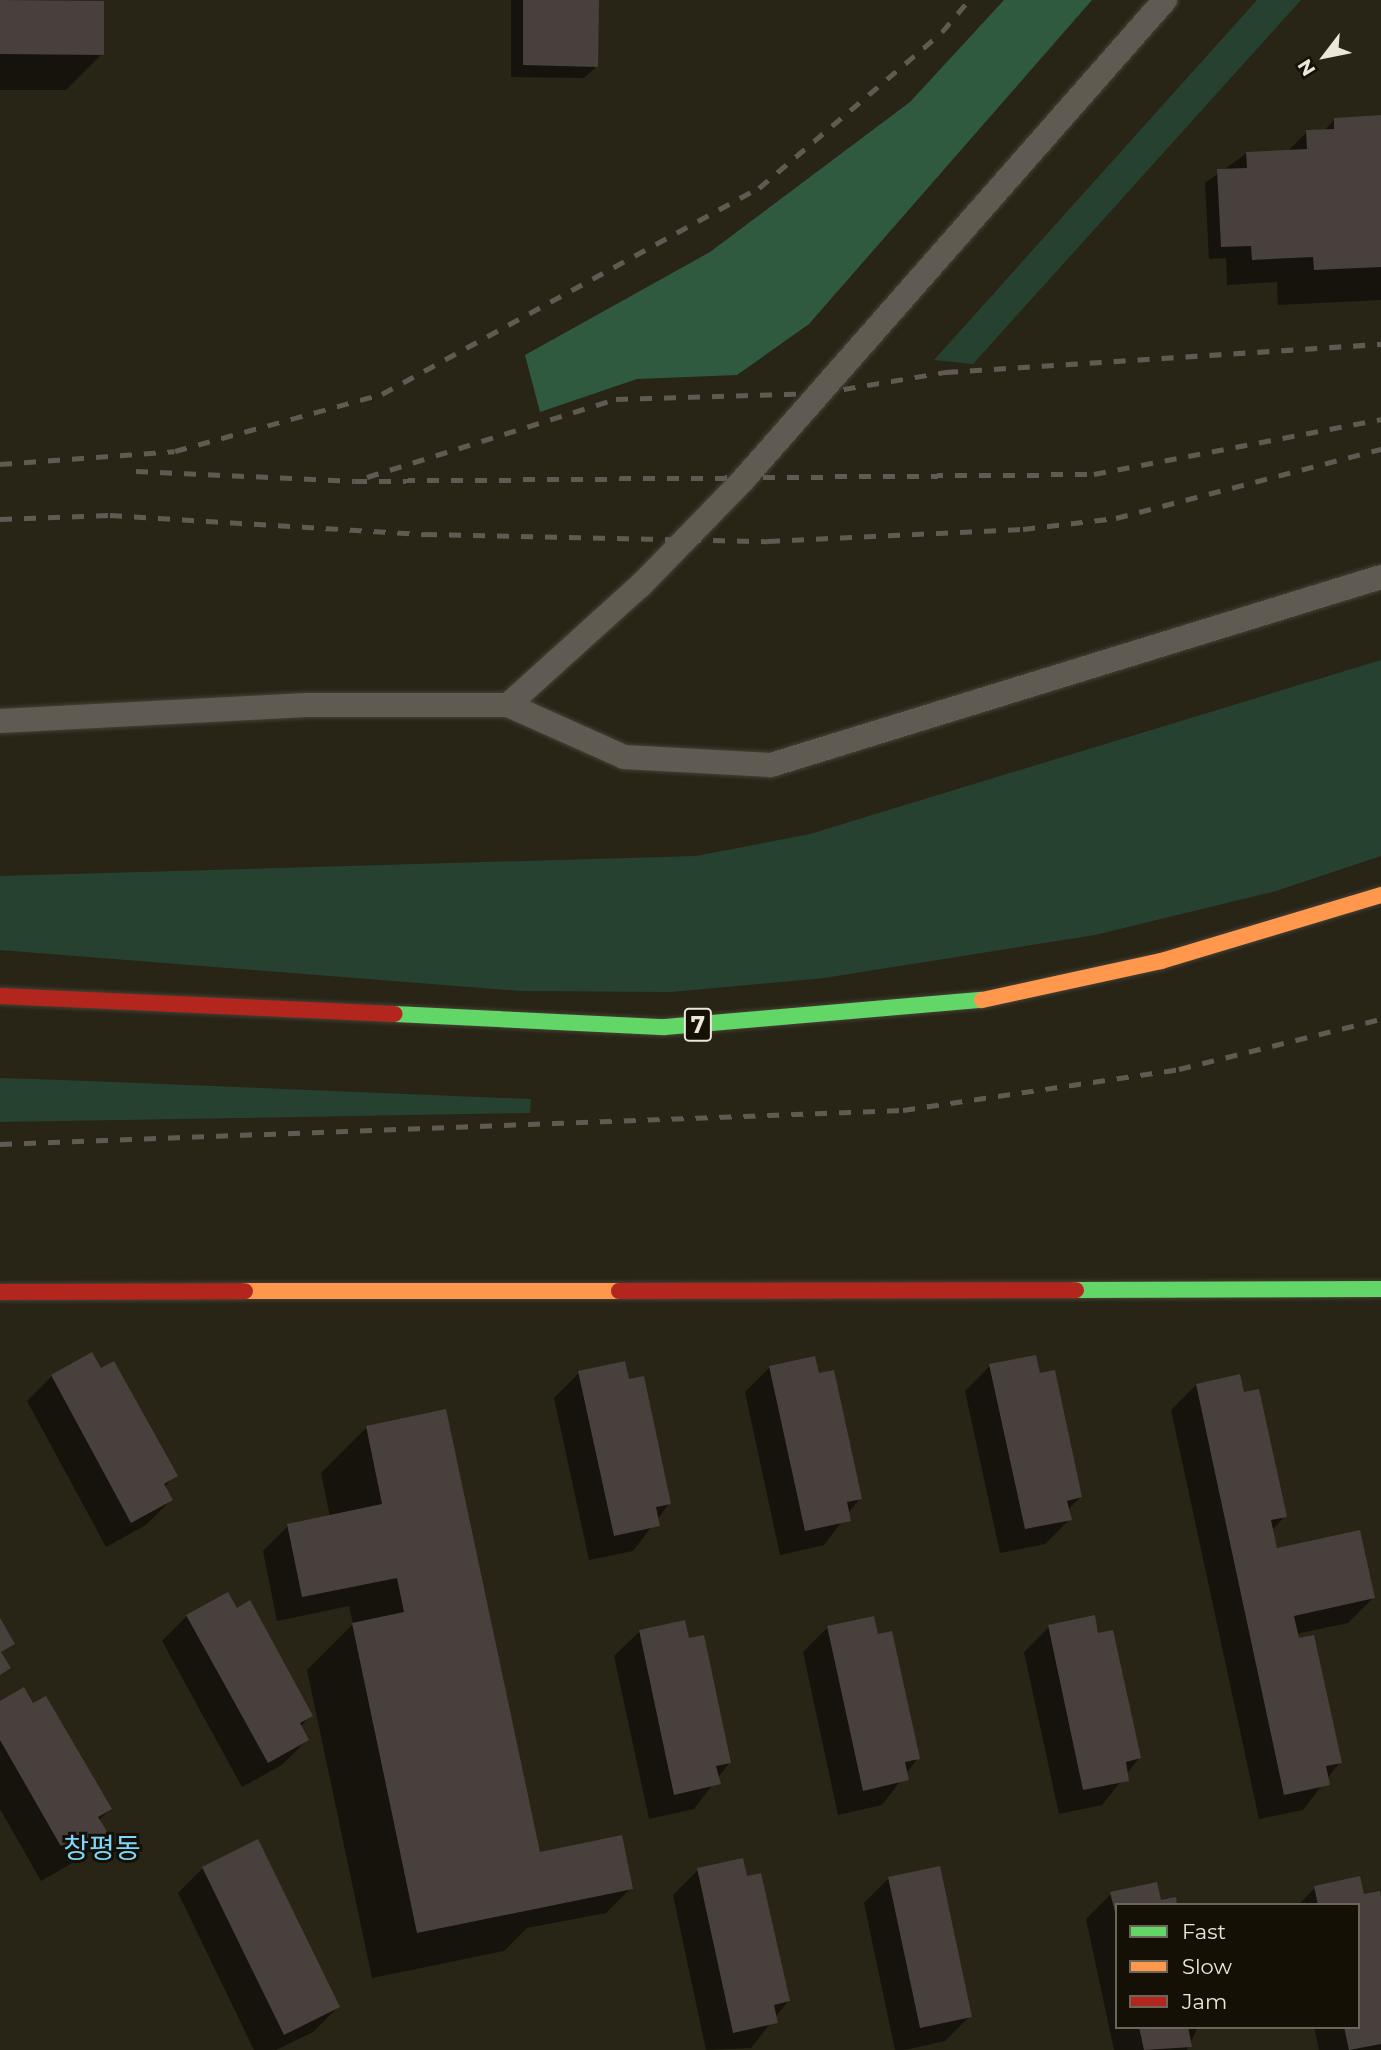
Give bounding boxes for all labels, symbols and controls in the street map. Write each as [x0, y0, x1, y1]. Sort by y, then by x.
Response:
north arrow [1290, 21, 1360, 91]
text: N [1293, 55, 1321, 80]
road number: 7 [682, 1006, 714, 1044]
district label: 창평동 [63, 1831, 141, 1865]
legend [1115, 1903, 1360, 2029]
text: Fast [1182, 1919, 1226, 1944]
text: Slow [1182, 1954, 1232, 1979]
text: Jam [1182, 1989, 1227, 2014]

